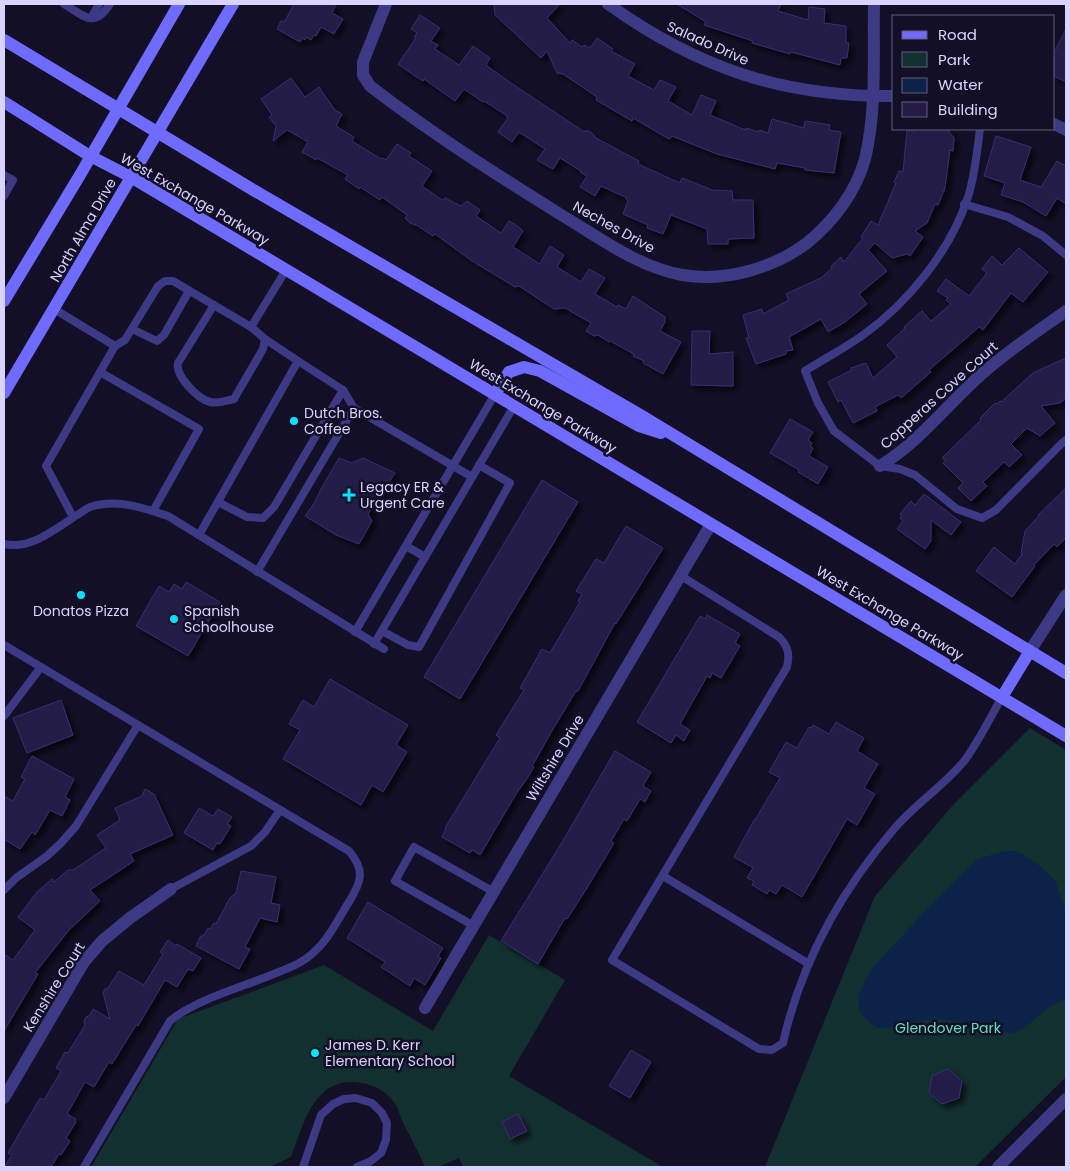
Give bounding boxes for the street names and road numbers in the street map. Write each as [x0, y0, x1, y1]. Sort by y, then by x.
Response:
street label: Salado Drive [664, 16, 752, 70]
street label: West Exchange Parkway [117, 148, 273, 250]
street label: North Alma Drive [45, 174, 121, 286]
street label: Neches Drive [569, 196, 659, 258]
street label: Copperas Cove Court [876, 337, 1002, 453]
street label: West Exchange Parkway [465, 354, 621, 458]
street label: West Exchange Parkway [812, 561, 968, 665]
street label: Wiltshire Drive [521, 711, 589, 805]
street label: Kenshire Court [18, 938, 90, 1036]

